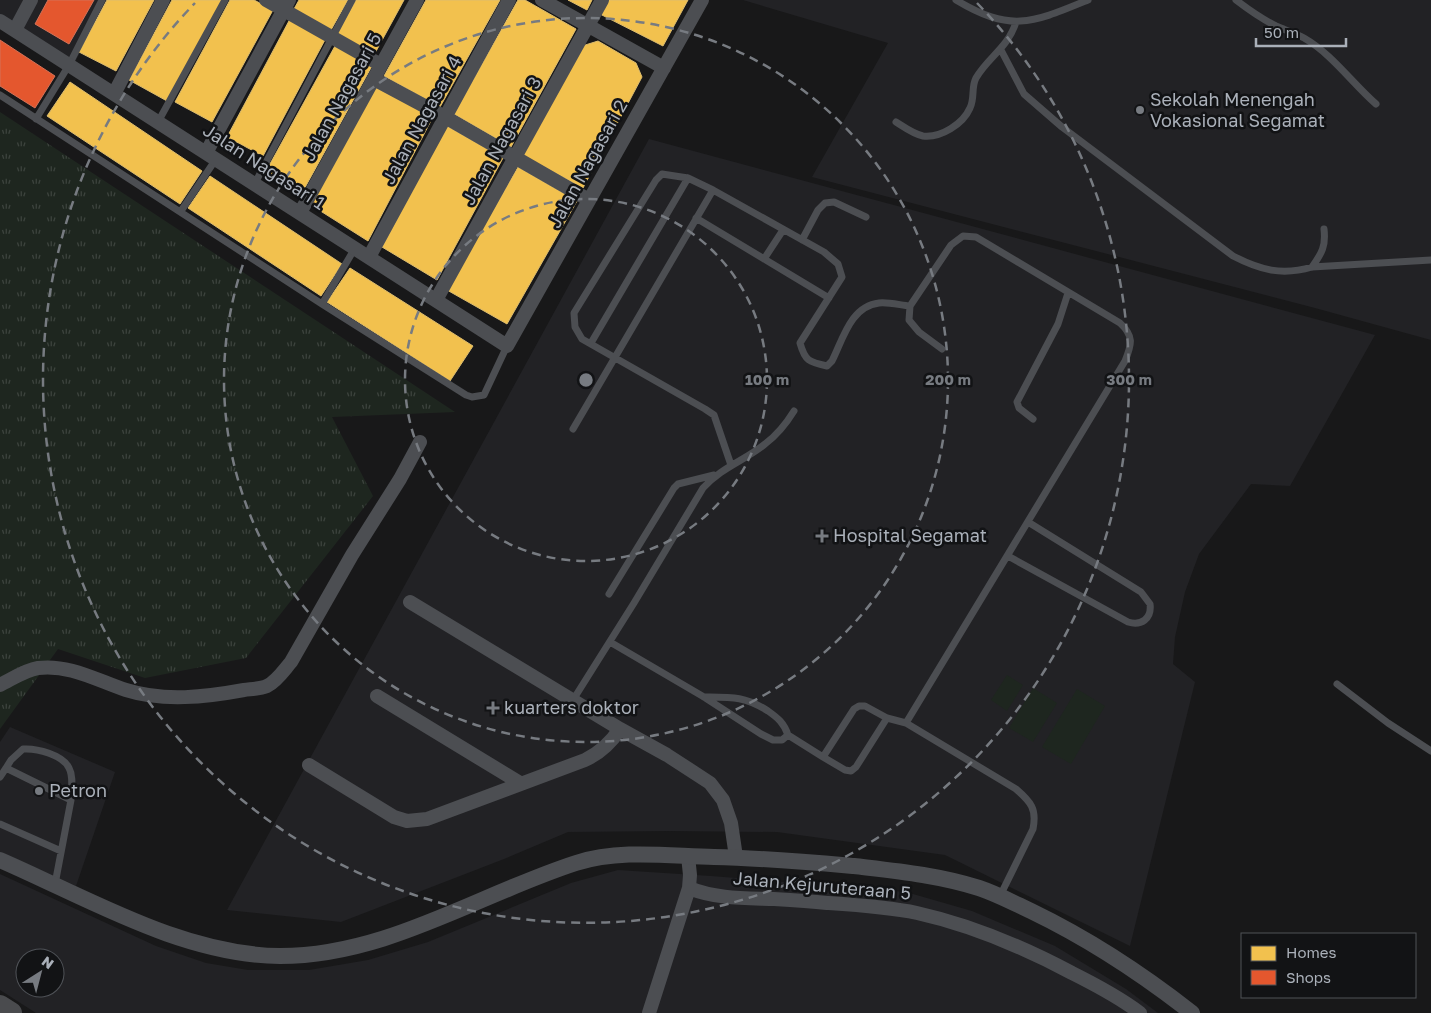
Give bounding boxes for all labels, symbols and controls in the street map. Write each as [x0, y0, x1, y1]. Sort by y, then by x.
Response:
scale bar [1256, 15, 1346, 47]
text: 50 m [1264, 23, 1299, 41]
street label: Jalan Nagasari 5 [297, 29, 385, 164]
street label: Jalan Nagasari 4 [377, 51, 466, 188]
street label: Jalan Nagasari 3 [457, 72, 545, 209]
place label: Sekolah Menengah Vokasional Segamat [1150, 88, 1325, 131]
street label: Jalan Nagasari 2 [543, 96, 631, 231]
marker: Sekolah Menengah Vokasional Segamat [1134, 104, 1146, 116]
street label: Jalan Nagasari 1 [199, 118, 330, 214]
text: 100 m [745, 370, 789, 388]
text: 200 m [925, 370, 971, 388]
text: 300 m [1106, 370, 1152, 388]
centre of rings [577, 371, 595, 389]
place label: Hospital Segamat [833, 524, 987, 546]
marker: Hospital Segamat [815, 529, 829, 543]
place label: kuarters doktor [504, 696, 639, 718]
marker: kuarters doktor [486, 701, 500, 715]
place label: Petron [49, 779, 107, 801]
marker: Petron [33, 785, 45, 797]
street label: Jalan Kejuruteraan 5 [732, 866, 912, 904]
legend [1241, 933, 1416, 998]
text: Homes [1286, 943, 1336, 961]
north arrow [15, 948, 65, 998]
text: N [39, 952, 57, 972]
text: Shops [1286, 968, 1331, 986]

